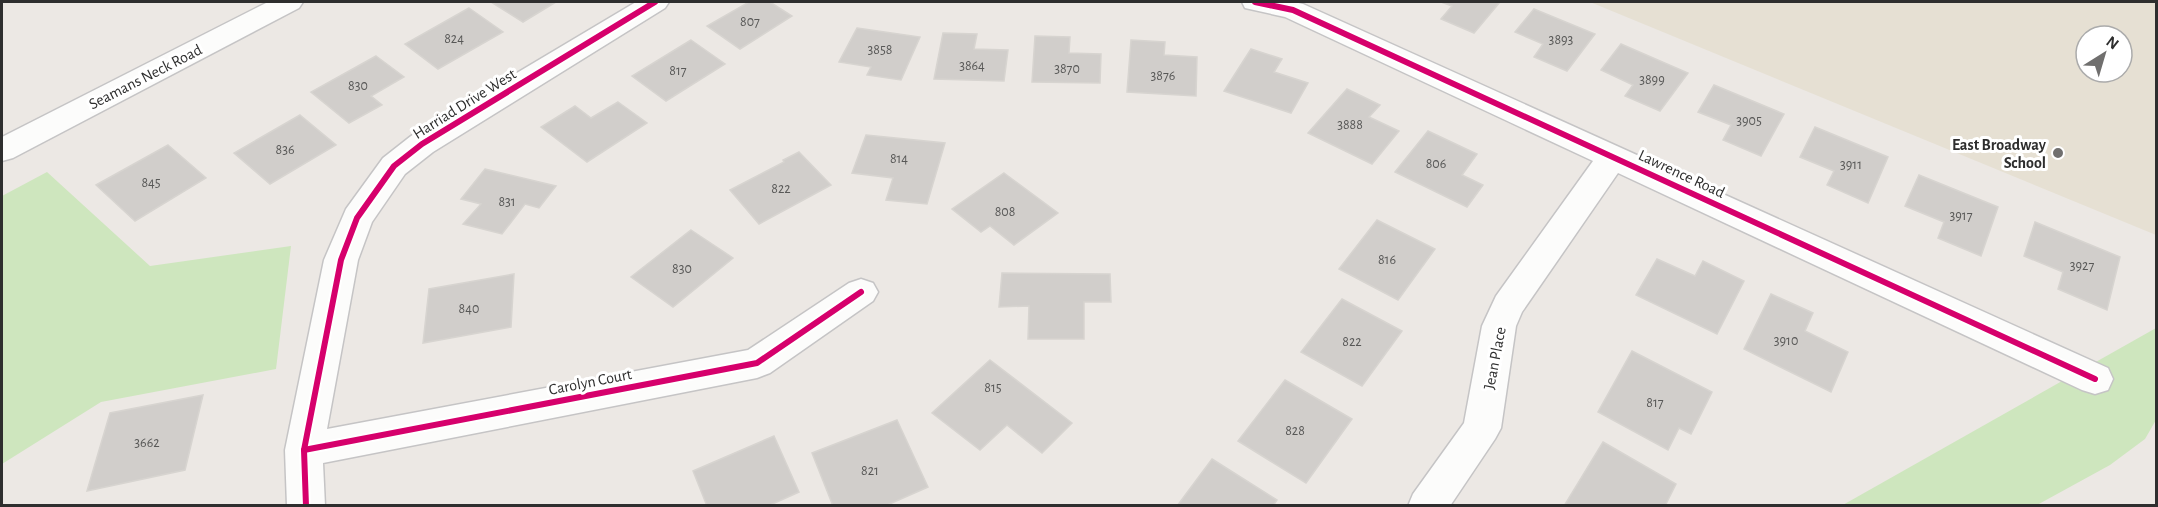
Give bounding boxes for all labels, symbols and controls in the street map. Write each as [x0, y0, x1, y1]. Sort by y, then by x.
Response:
house number: 807 [740, 15, 760, 29]
north arrow [2074, 24, 2134, 84]
house number: 824 [444, 32, 464, 46]
house number: 3893 [1549, 33, 1574, 47]
text: N [2103, 33, 2122, 53]
street label: Seamans Neck Road [86, 41, 205, 112]
house number: 3858 [868, 43, 892, 57]
house number: 3864 [959, 59, 985, 73]
house number: 3870 [1054, 62, 1080, 76]
house number: 817 [669, 64, 687, 78]
street label: Harriad Drive West [410, 66, 519, 142]
house number: 3876 [1151, 69, 1175, 83]
house number: 3899 [1639, 73, 1665, 87]
house number: 830 [348, 79, 368, 93]
house number: 3905 [1736, 114, 1762, 128]
house number: 3888 [1337, 118, 1363, 132]
place label: East Broadway School [1952, 137, 2047, 171]
house number: 836 [276, 143, 294, 157]
marker: East Broadway School [2051, 146, 2065, 160]
street label: Lawrence Road [1636, 147, 1727, 201]
house number: 814 [890, 152, 908, 166]
house number: 806 [1426, 157, 1446, 171]
house number: 3911 [1840, 158, 1862, 172]
house number: 845 [141, 176, 161, 190]
house number: 822 [771, 182, 791, 196]
house number: 831 [498, 195, 516, 209]
house number: 808 [995, 205, 1015, 219]
house number: 3917 [1949, 209, 1973, 223]
house number: 816 [1378, 253, 1396, 267]
house number: 3927 [2070, 259, 2094, 273]
house number: 830 [672, 262, 692, 276]
house number: 840 [459, 302, 479, 316]
street label: Jean Place [1481, 326, 1509, 391]
house number: 3910 [1774, 334, 1798, 348]
house number: 822 [1342, 335, 1362, 349]
street label: Carolyn Court [547, 366, 633, 399]
house number: 815 [984, 381, 1002, 395]
house number: 817 [1646, 396, 1664, 410]
house number: 828 [1285, 424, 1305, 438]
house number: 3662 [134, 436, 160, 450]
house number: 821 [861, 464, 879, 478]

